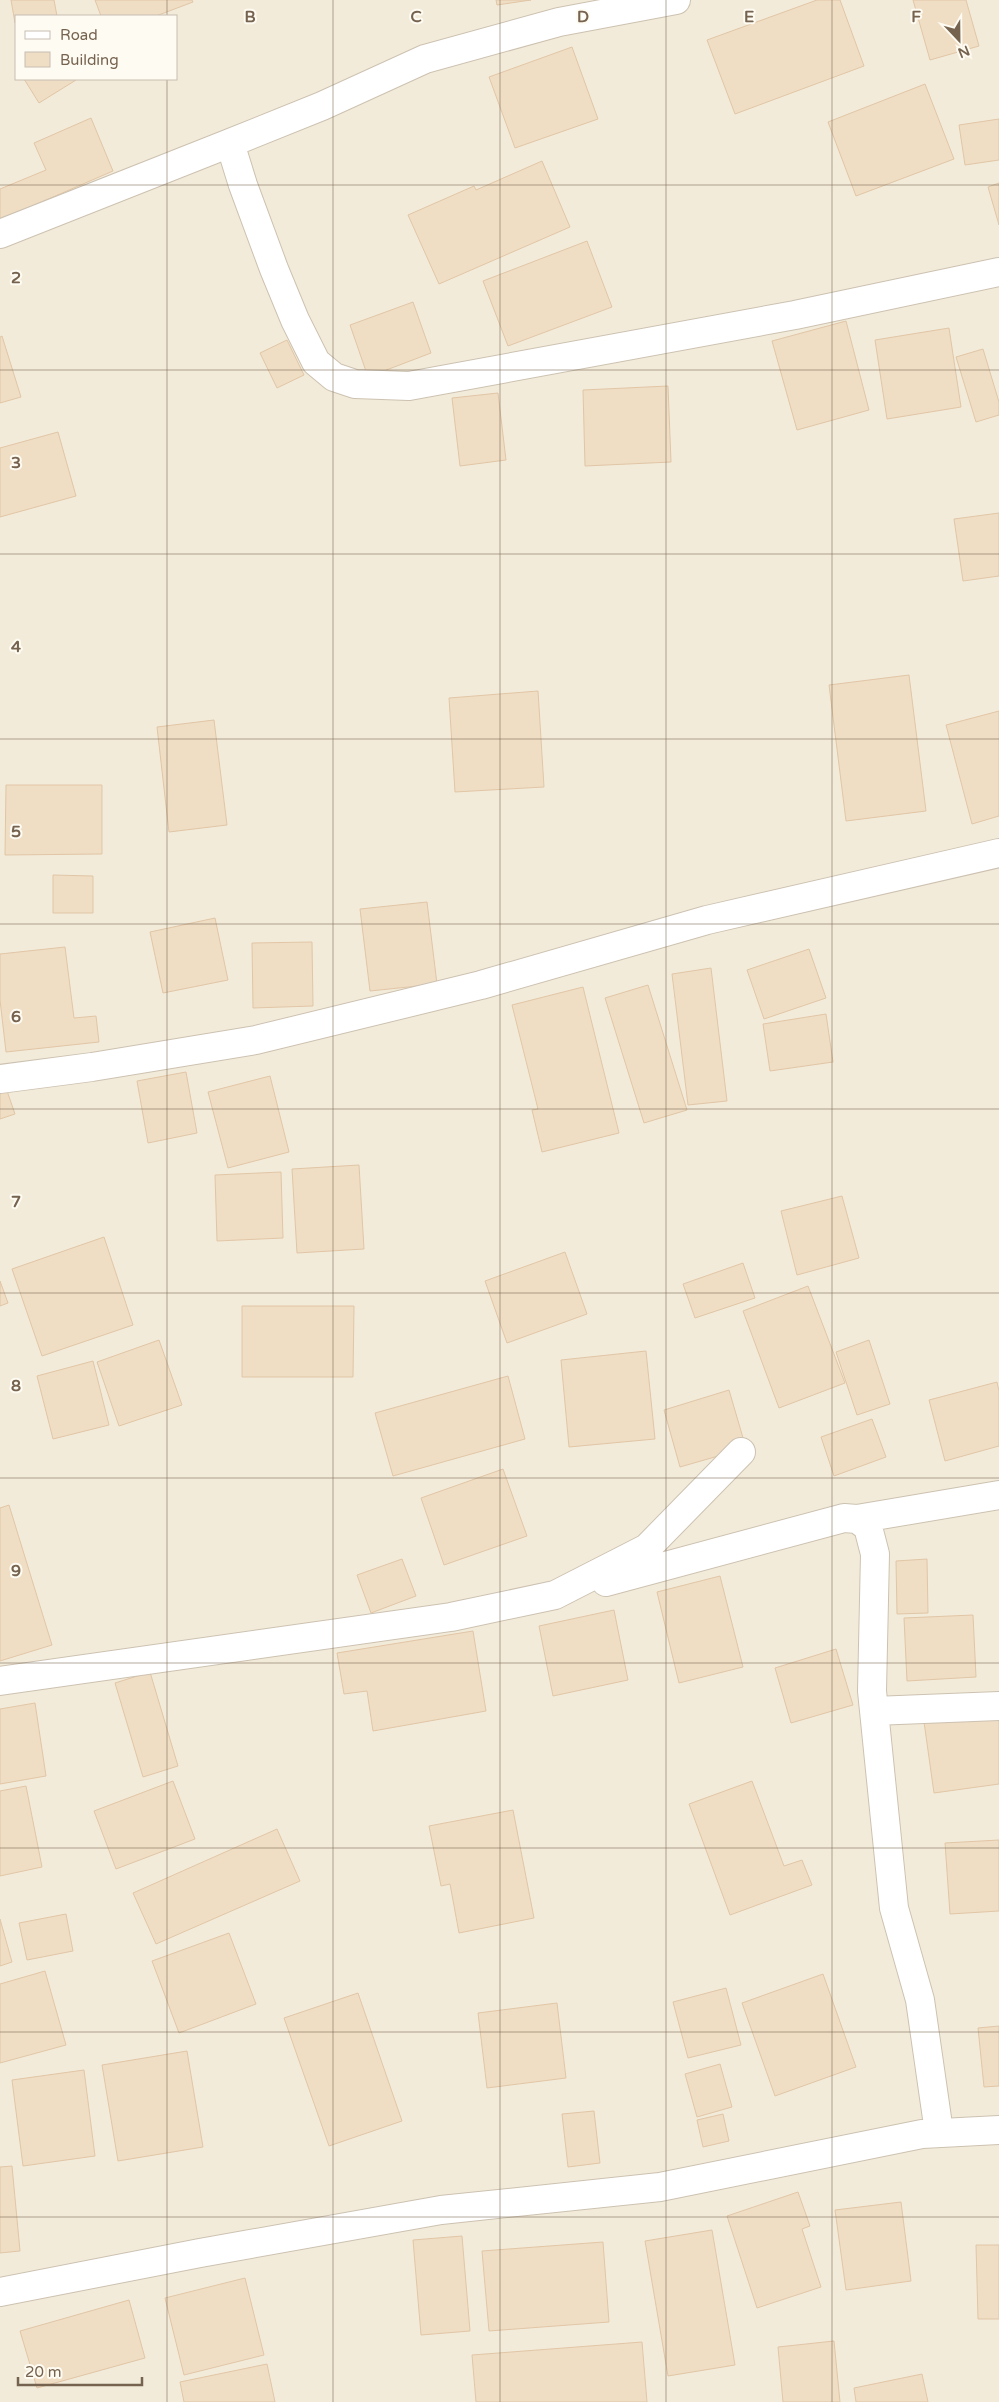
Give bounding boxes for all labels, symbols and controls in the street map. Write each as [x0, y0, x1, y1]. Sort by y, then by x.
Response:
text: B [244, 7, 256, 27]
text: C [410, 7, 422, 27]
text: D [577, 7, 589, 27]
text: E [744, 7, 754, 27]
text: F [911, 7, 921, 27]
legend [15, 15, 178, 80]
north arrow [934, 15, 984, 65]
text: Road [60, 26, 98, 44]
text: N [955, 42, 972, 62]
text: Building [60, 51, 119, 69]
text: 2 [11, 268, 21, 288]
text: 3 [11, 453, 21, 473]
text: 4 [11, 637, 21, 657]
text: 5 [11, 822, 21, 842]
text: 6 [11, 1007, 21, 1027]
text: 7 [11, 1192, 21, 1212]
text: 8 [11, 1376, 21, 1396]
text: 9 [11, 1561, 21, 1581]
scale bar [18, 2354, 141, 2386]
text: 20 m [25, 2363, 62, 2381]

